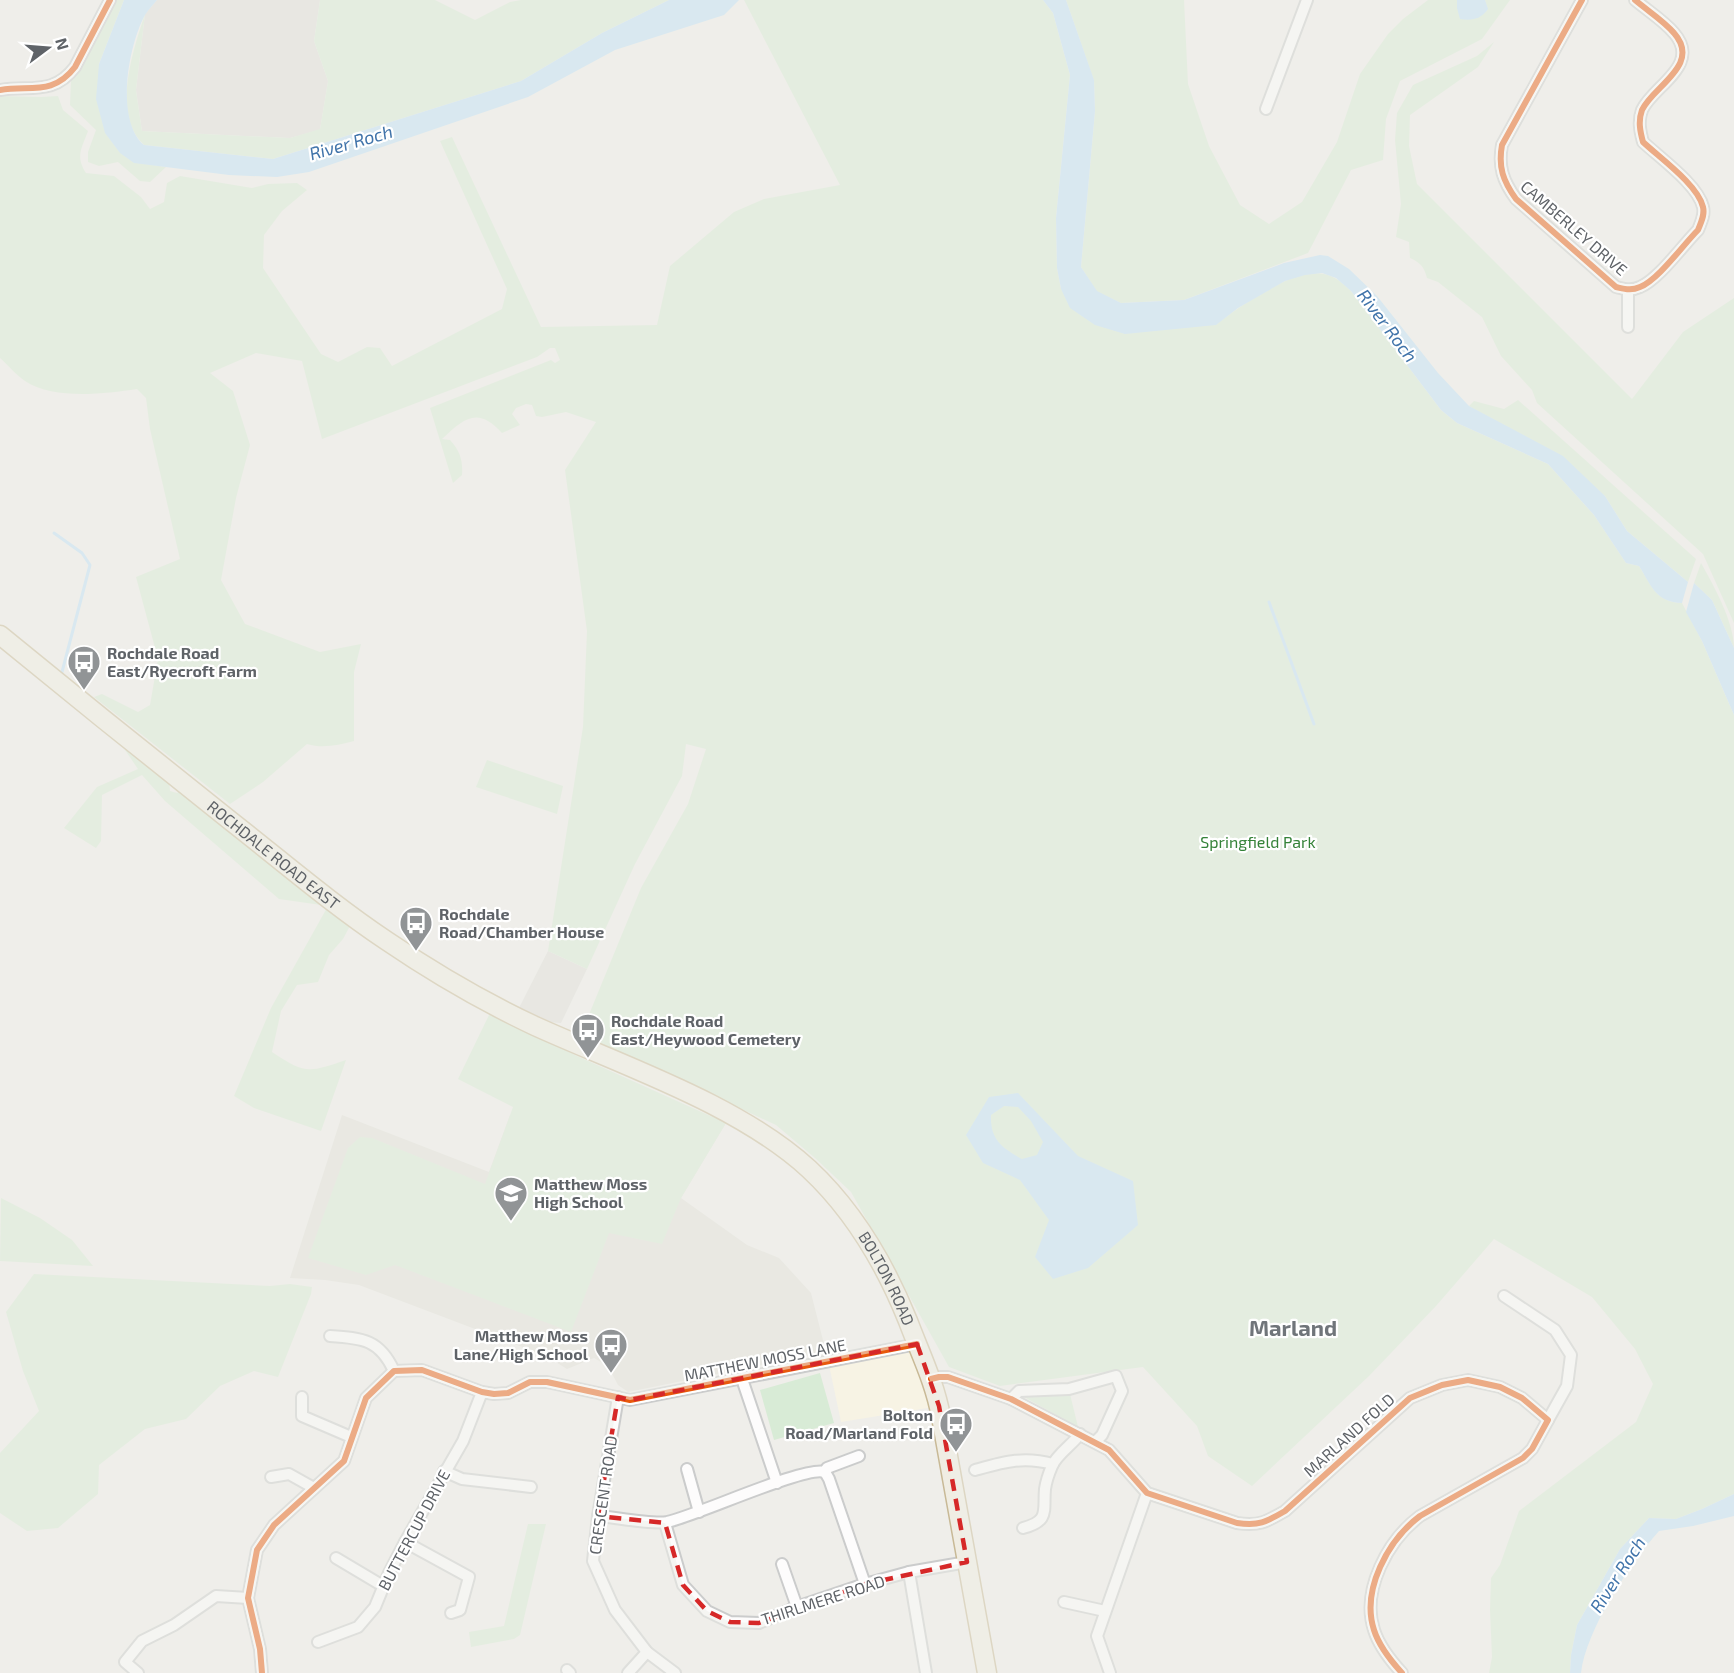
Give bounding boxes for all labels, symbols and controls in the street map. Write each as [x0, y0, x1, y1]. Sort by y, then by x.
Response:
north arrow [18, 18, 78, 78]
text: N [52, 36, 74, 52]
water label: River Roch [306, 120, 395, 164]
street label: CAMBERLEY DRIVE [1517, 176, 1631, 279]
water label: River Roch [1353, 284, 1422, 366]
place label: Rochdale Road East/Ryecroft Farm [107, 643, 257, 681]
bus stop icon: Rochdale Road East/Ryecroft Farm [66, 644, 102, 691]
street label: ROCHDALE ROAD EAST [204, 796, 344, 913]
park label: Springfield Park [1200, 832, 1316, 851]
place label: Rochdale Road/Chamber House [439, 904, 604, 941]
bus stop icon: Rochdale Road/Chamber House [398, 905, 434, 952]
place label: Rochdale Road East/Heywood Cemetery [611, 1011, 801, 1049]
bus stop icon: Rochdale Road East/Heywood Cemetery [570, 1012, 606, 1059]
place label: Matthew Moss High School [534, 1174, 647, 1211]
school or university icon: Matthew Moss High School [493, 1175, 529, 1222]
street label: BOLTON ROAD [855, 1228, 919, 1328]
district label: Marland [1249, 1314, 1337, 1340]
place label: Matthew Moss Lane/High School [454, 1326, 589, 1363]
bus stop icon: Matthew Moss Lane/High School [593, 1327, 629, 1374]
street label: MATTHEW MOSS LANE [682, 1334, 847, 1385]
street label: MARLAND FOLD [1299, 1389, 1398, 1480]
place label: Bolton Road/Marland Fold [785, 1405, 933, 1442]
bus stop icon: Bolton Road/Marland Fold [938, 1406, 974, 1453]
street label: CRESCENT ROAD [585, 1434, 620, 1556]
street label: BUTTERCUP DRIVE [374, 1466, 453, 1593]
water label: River Roch [1585, 1532, 1650, 1616]
street label: THIRLMERE ROAD [759, 1571, 887, 1628]

